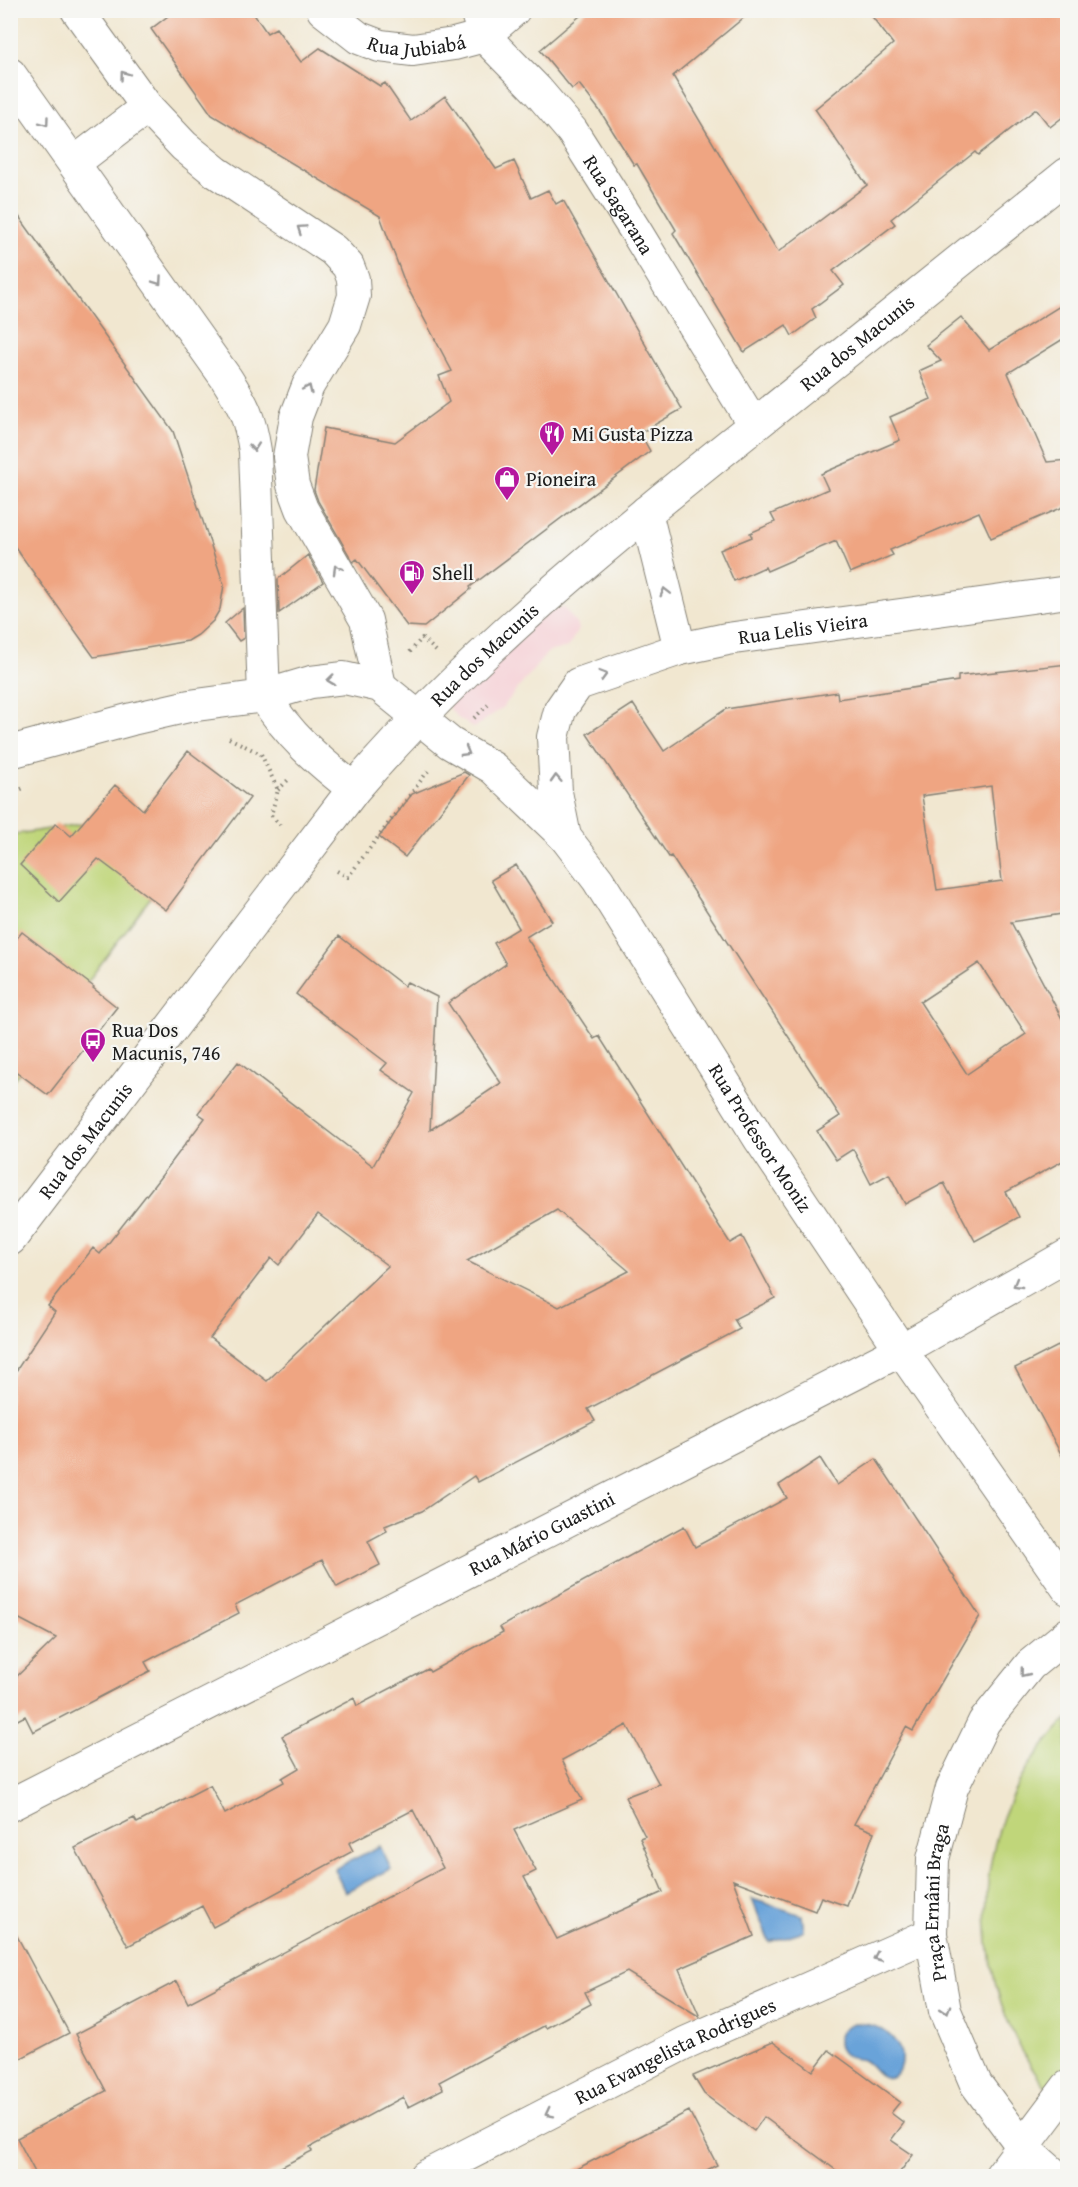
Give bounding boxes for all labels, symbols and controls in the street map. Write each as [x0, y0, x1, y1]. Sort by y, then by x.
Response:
street label: Rua Jubiabá [363, 26, 469, 64]
one-way arrow [120, 71, 131, 82]
one-way arrow [38, 115, 49, 126]
street label: Rua Sagarana [577, 149, 662, 260]
one-way arrow [297, 225, 308, 236]
one-way arrow [151, 274, 162, 285]
street label: Rua dos Macunis [793, 287, 920, 397]
one-way arrow [300, 384, 312, 395]
restaurant icon: Mi Gusta Pizza [537, 419, 567, 457]
place label: Mi Gusta Pizza [572, 419, 694, 448]
one-way arrow [247, 443, 260, 452]
shop icon: Pioneira [492, 464, 522, 502]
place label: Pioneira [526, 464, 597, 493]
fuel station icon: Shell [397, 558, 427, 596]
place label: Shell [432, 558, 474, 587]
one-way arrow [333, 565, 344, 576]
one-way arrow [660, 587, 673, 597]
street label: Rua dos Macunis [423, 595, 545, 713]
street label: Rua Lelis Vieira [736, 605, 870, 651]
one-way arrow [597, 670, 608, 682]
one-way arrow [326, 673, 336, 685]
one-way arrow [460, 745, 470, 757]
one-way arrow [549, 775, 562, 784]
place label: Rua Dos Macunis, 746 [112, 1015, 220, 1067]
bus stop icon: Rua Dos Macunis, 746 [78, 1026, 108, 1064]
street label: Rua Professor Moniz [702, 1058, 820, 1218]
street label: Rua dos Macunis [31, 1076, 139, 1205]
one-way arrow [1013, 1277, 1023, 1288]
street label: Rua Mário Guastini [464, 1484, 620, 1582]
one-way arrow [1020, 1666, 1031, 1677]
street label: Praça Ernâni Braga [916, 1819, 956, 1984]
one-way arrow [873, 1950, 884, 1962]
street label: Rua Evangelista Rodrigues [569, 1990, 780, 2111]
one-way arrow [939, 2004, 951, 2015]
one-way arrow [545, 2106, 556, 2117]

